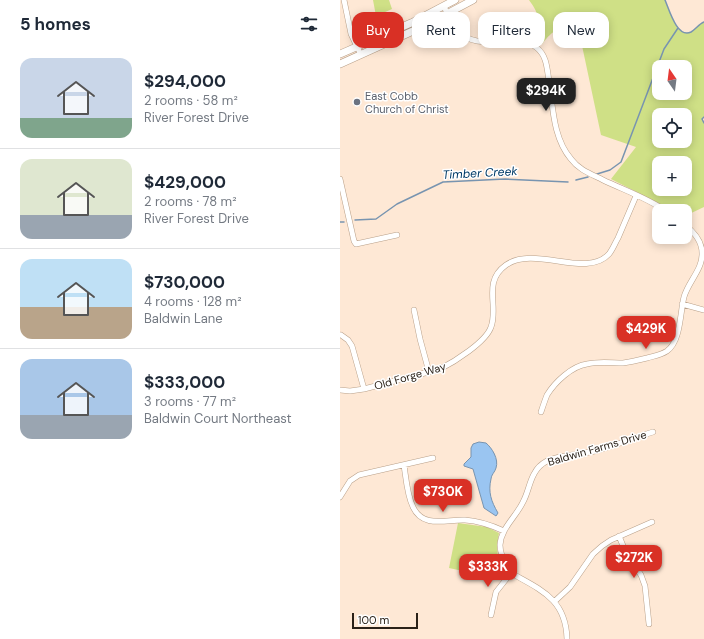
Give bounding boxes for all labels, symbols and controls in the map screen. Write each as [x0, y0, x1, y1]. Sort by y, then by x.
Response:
chip: Buy [352, 12, 404, 48]
chip: Rent [412, 12, 470, 48]
chip: Filters [478, 12, 545, 48]
chip: New [553, 12, 609, 48]
text: 5 homes [20, 13, 91, 35]
icon: filters [298, 13, 320, 35]
north arrow [652, 60, 692, 100]
map controls [652, 60, 692, 244]
text: $294,000 [144, 70, 226, 92]
icon: home [52, 74, 100, 122]
pin: $294K [518, 78, 574, 112]
text: $294K [526, 82, 566, 99]
place label: East Cobb Church of Christ [365, 89, 449, 116]
text: 2 rooms · 58 m² [144, 92, 238, 109]
marker: East Cobb Church of Christ [352, 97, 362, 107]
button: locate [652, 108, 692, 148]
text: River Forest Drive [144, 109, 249, 126]
button: + [652, 156, 692, 196]
water label: Timber Creek [442, 163, 519, 183]
text: $429,000 [144, 171, 226, 193]
icon: home [52, 175, 100, 223]
text: 2 rooms · 78 m² [144, 193, 236, 210]
button: − [652, 204, 692, 244]
text: River Forest Drive [144, 210, 249, 227]
text: $730,000 [144, 271, 225, 293]
icon: home [52, 275, 100, 323]
text: 4 rooms · 128 m² [144, 293, 242, 310]
text: Baldwin Lane [144, 310, 223, 327]
pin: $429K [618, 316, 674, 350]
text: $429K [626, 320, 666, 337]
street label: Old Forge Way [372, 359, 448, 393]
text: $333,000 [144, 371, 225, 393]
icon: home [52, 375, 100, 423]
text: 3 rooms · 77 m² [144, 393, 236, 410]
text: Baldwin Court Northeast [144, 410, 292, 427]
street label: Baldwin Farms Drive [546, 427, 648, 469]
pin: $730K [415, 479, 471, 513]
text: $730K [423, 483, 463, 500]
pin: $272K [606, 545, 662, 579]
text: $272K [615, 549, 653, 566]
pin: $333K [460, 554, 516, 588]
text: $333K [468, 558, 508, 575]
scale bar [352, 611, 418, 630]
text: 100 m [358, 613, 389, 627]

